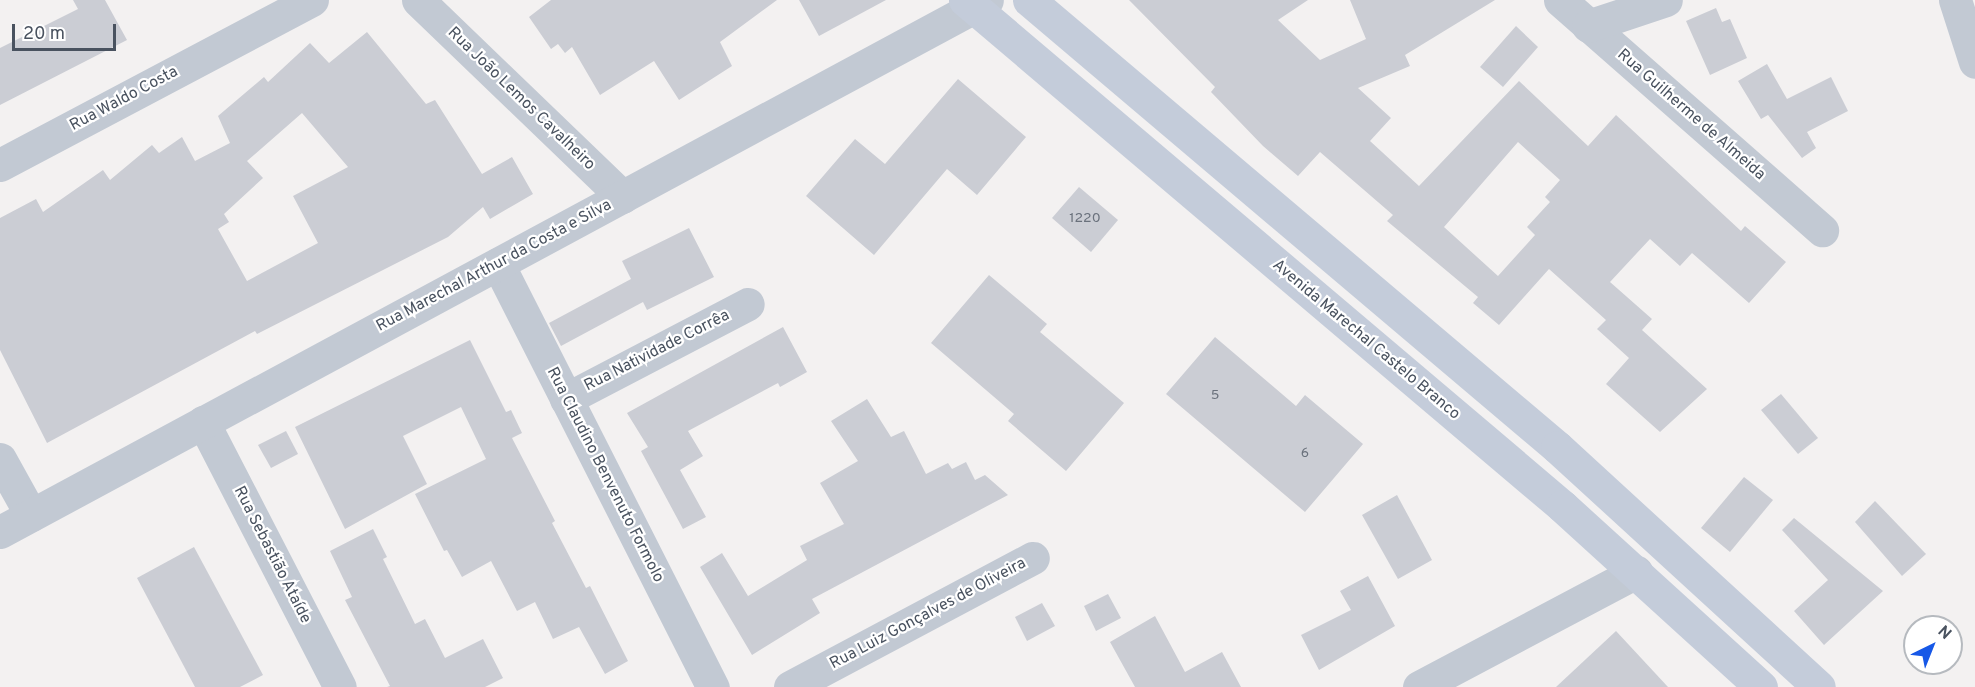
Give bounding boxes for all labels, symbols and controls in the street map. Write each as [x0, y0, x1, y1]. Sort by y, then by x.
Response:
scale bar [15, 12, 118, 50]
text: 20 m [23, 23, 65, 46]
street label: Rua João Lemos Cavalheiro [443, 23, 599, 175]
street label: Rua Guilherme de Almeida [1613, 45, 1769, 185]
street label: Rua Waldo Costa [67, 62, 181, 136]
street label: Rua Marechal Arthur da Costa e Silva [373, 195, 615, 337]
house number: 1220 [1069, 211, 1101, 227]
street label: Avenida Marechal Castelo Branco [1268, 256, 1464, 424]
street label: Rua Natividade Corrêa [581, 306, 733, 396]
street label: Rua Claudino Benvenuto Formolo [542, 364, 668, 586]
house number: 5 [1211, 388, 1219, 404]
house number: 6 [1301, 446, 1309, 462]
street label: Rua Sebastião Ataíde [229, 483, 315, 627]
street label: Rua Luiz Gonçalves de Oliveira [827, 554, 1029, 674]
north arrow [1903, 615, 1963, 675]
text: N [1933, 622, 1955, 645]

